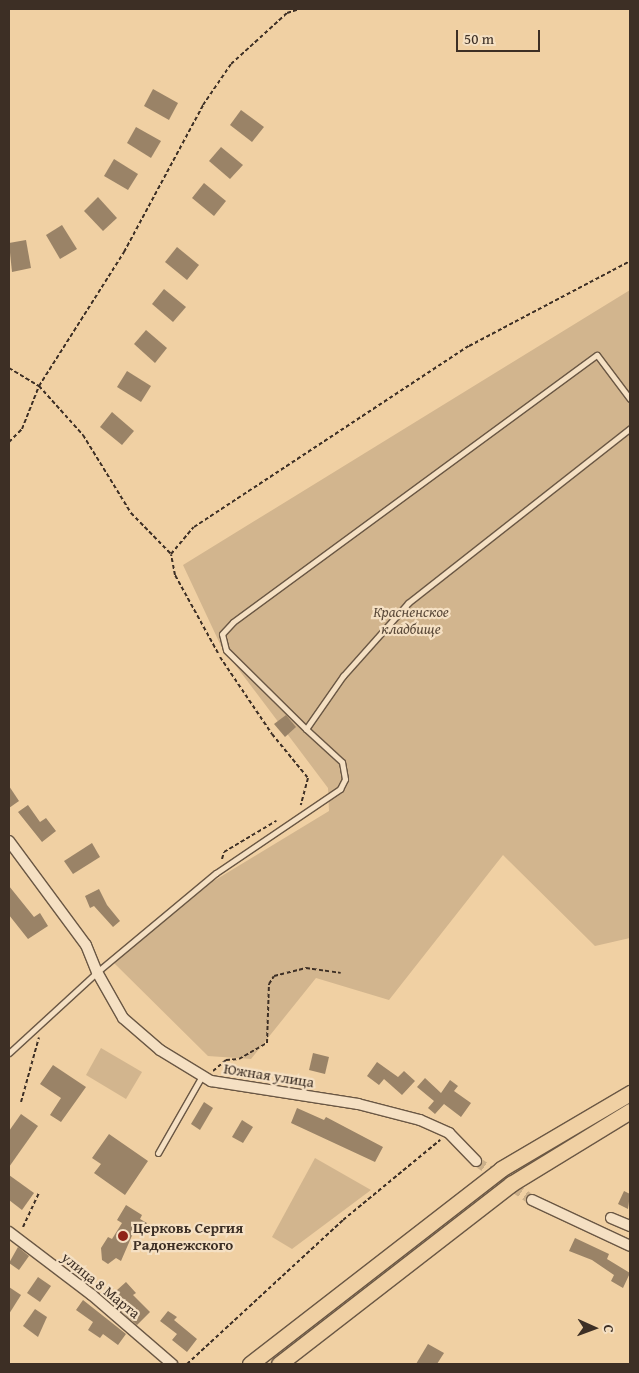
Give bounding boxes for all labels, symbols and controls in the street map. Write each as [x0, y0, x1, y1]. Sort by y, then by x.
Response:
scale bar [459, 20, 543, 52]
text: 50 m [464, 28, 494, 49]
park label: Красненское кладбище [373, 602, 449, 637]
street label: Южная улица [223, 1059, 315, 1091]
place label: Церковь Сергия Радонежского [133, 1218, 243, 1253]
marker: Церковь Сергия Радонежского [117, 1230, 129, 1242]
street label: улица 8 Марта [58, 1248, 144, 1322]
north arrow [569, 1303, 619, 1353]
text: С [599, 1324, 619, 1333]

